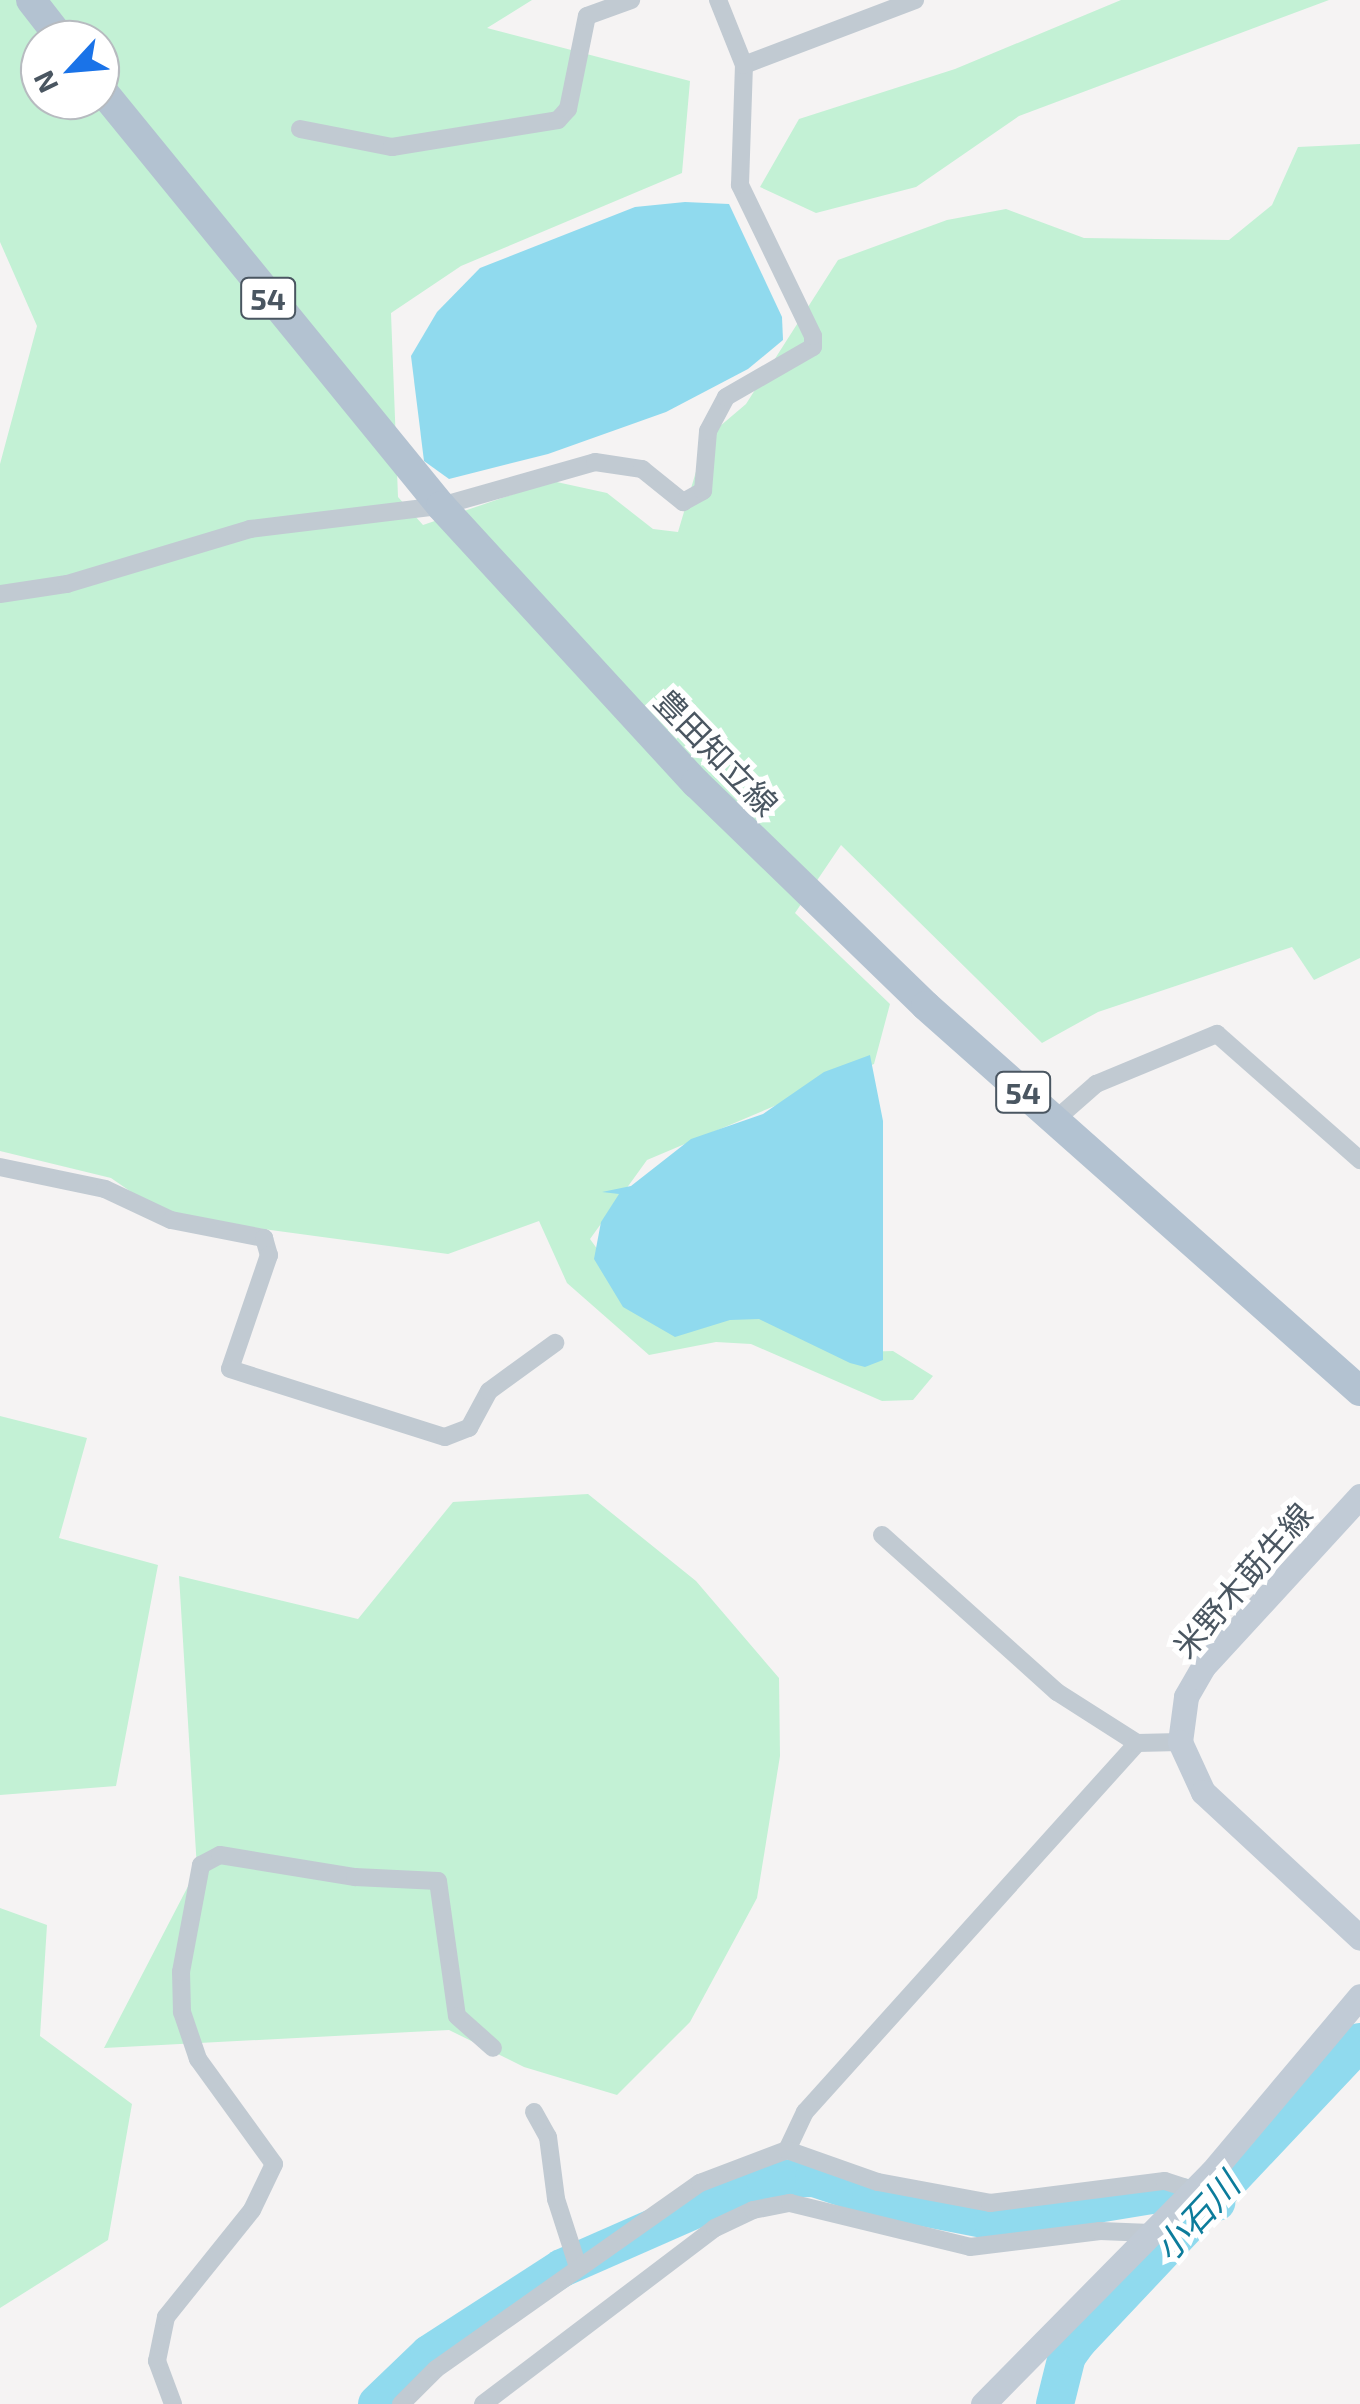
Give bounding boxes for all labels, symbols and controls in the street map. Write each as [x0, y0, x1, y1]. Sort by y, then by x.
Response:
north arrow [20, 20, 120, 120]
text: N [25, 66, 65, 99]
road number: 54 [238, 273, 298, 323]
street label: 豊田知立線 [648, 681, 786, 823]
road number: 54 [993, 1067, 1053, 1117]
street label: 米野木莇生線 [1165, 1495, 1319, 1665]
water label: 小石川 [1145, 2163, 1247, 2269]

